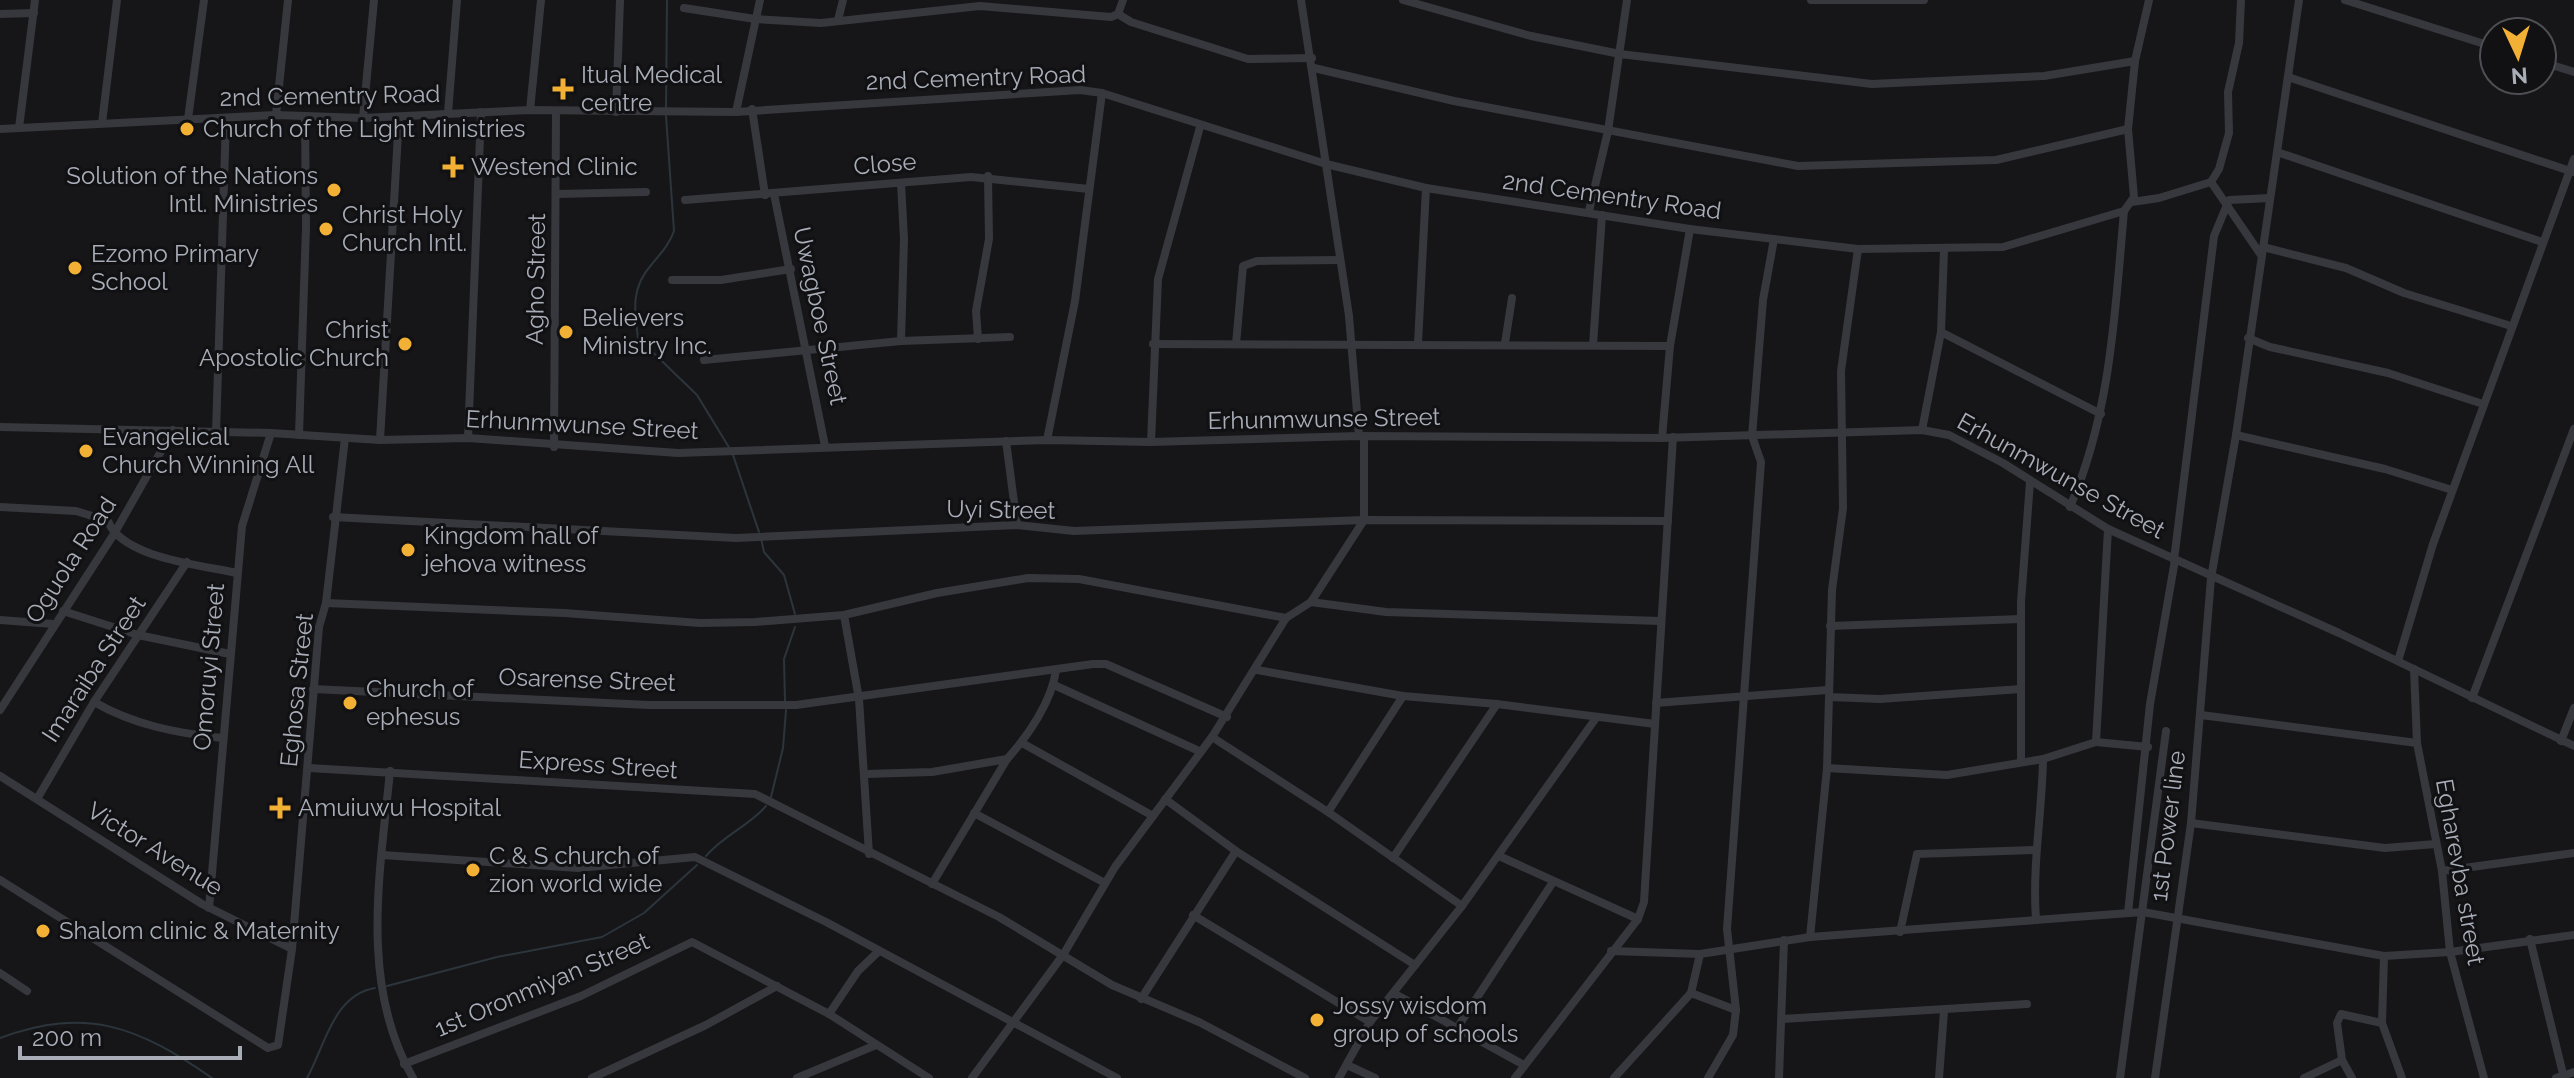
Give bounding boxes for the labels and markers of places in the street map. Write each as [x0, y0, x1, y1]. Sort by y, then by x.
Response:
place label: Itual Medical centre [581, 60, 722, 117]
marker: Itual Medical centre [552, 78, 574, 100]
place label: Church of the Light Ministries [203, 114, 525, 143]
marker: Church of the Light Ministries [178, 120, 196, 138]
place label: Westend Clinic [471, 152, 638, 181]
marker: Westend Clinic [442, 156, 464, 178]
place label: Solution of the Nations Intl. Ministries [66, 161, 318, 218]
marker: Solution of the Nations Intl. Ministries [325, 181, 343, 199]
place label: Christ Holy Church Intl. [342, 200, 467, 257]
marker: Christ Holy Church Intl. [317, 220, 335, 238]
place label: Ezomo Primary School [91, 239, 259, 296]
marker: Ezomo Primary School [66, 259, 84, 277]
place label: Believers Ministry Inc. [582, 303, 712, 360]
place label: Christ Apostolic Church [199, 315, 389, 372]
marker: Believers Ministry Inc. [557, 323, 575, 341]
marker: Christ Apostolic Church [396, 335, 414, 353]
place label: Evangelical Church Winning All [102, 422, 315, 479]
marker: Evangelical Church Winning All [77, 442, 95, 460]
place label: Kingdom hall of jehova witness [421, 521, 599, 578]
marker: Kingdom hall of jehova witness [399, 541, 417, 559]
place label: Church of ephesus [366, 674, 475, 731]
marker: Church of ephesus [341, 694, 359, 712]
place label: Amuiuwu Hospital [298, 793, 501, 822]
marker: Amuiuwu Hospital [269, 797, 291, 819]
place label: C & S church of zion world wide [489, 841, 662, 898]
marker: C & S church of zion world wide [464, 861, 482, 879]
place label: Shalom clinic & Maternity [59, 916, 340, 945]
marker: Shalom clinic & Maternity [34, 922, 52, 940]
place label: Jossy wisdom group of schools [1333, 991, 1518, 1048]
marker: Jossy wisdom group of schools [1308, 1011, 1326, 1029]

